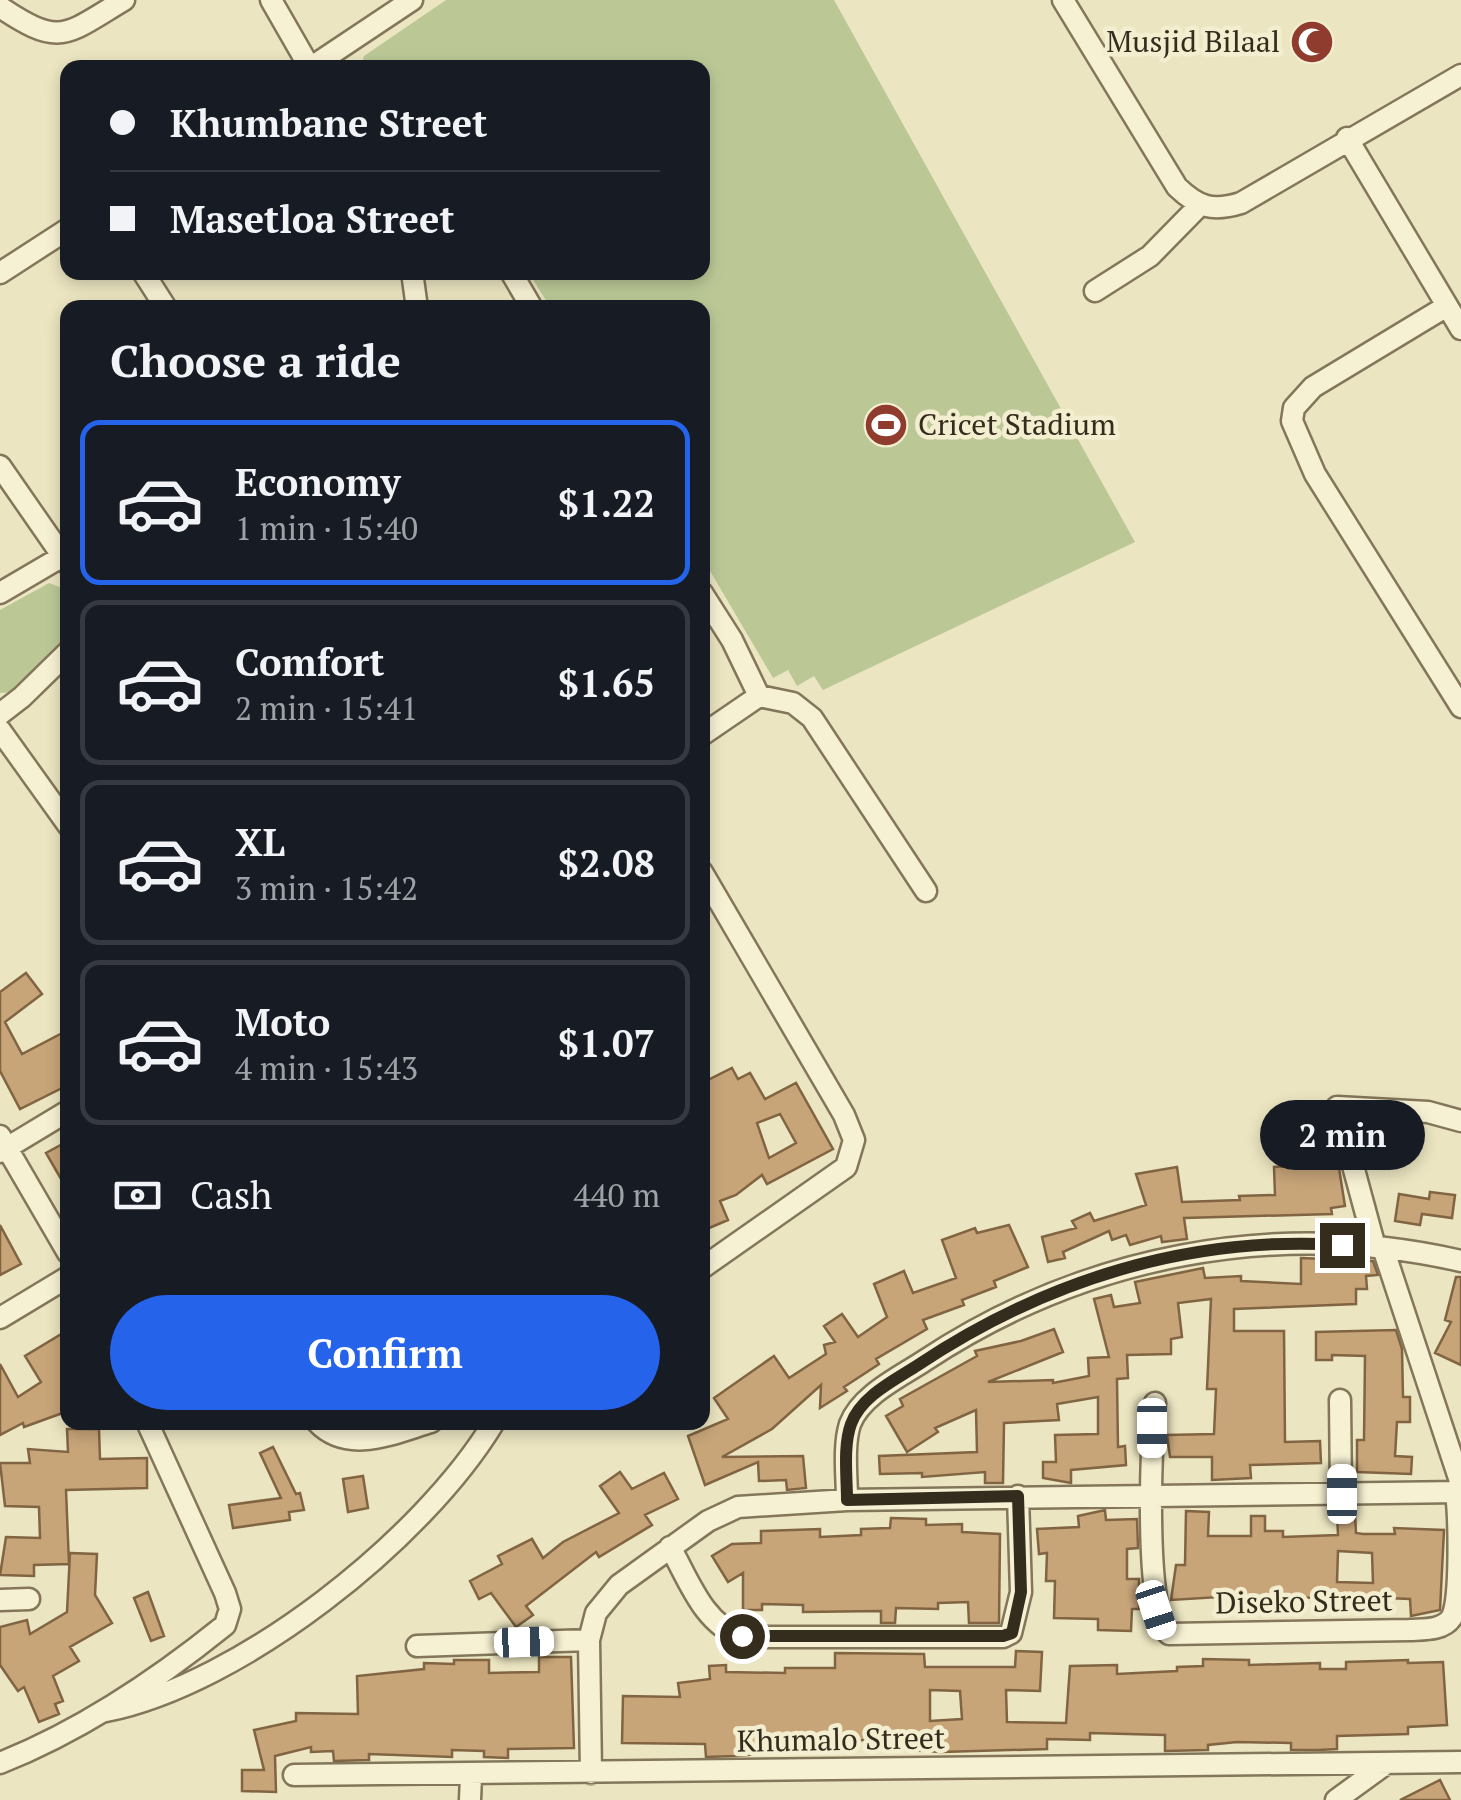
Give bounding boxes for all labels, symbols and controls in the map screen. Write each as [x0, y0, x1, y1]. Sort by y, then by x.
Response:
mosque icon: Musjid Bilaal [1289, 19, 1335, 65]
place label: Musjid Bilaal [1106, 21, 1280, 61]
text: Khumbane Street [170, 98, 487, 148]
text: Masetloa Street [170, 194, 455, 244]
text: Choose a ride [110, 330, 401, 390]
sports icon: Cricet Stadium [863, 402, 909, 448]
place label: Cricet Stadium [918, 404, 1116, 444]
text: Economy [235, 457, 401, 507]
icon: car [115, 458, 205, 548]
text: $1.22 [558, 478, 655, 528]
text: 1 min · 15:40 [235, 507, 418, 549]
text: Comfort [235, 637, 384, 687]
icon: car [115, 638, 205, 728]
text: $1.65 [558, 658, 655, 708]
text: 2 min · 15:41 [235, 687, 418, 729]
text: XL [235, 817, 285, 867]
icon: car [115, 818, 205, 908]
text: $2.08 [558, 838, 655, 888]
text: 3 min · 15:42 [235, 867, 418, 909]
text: Moto [235, 997, 330, 1047]
icon: car [115, 998, 205, 1088]
text: $1.07 [558, 1018, 655, 1068]
text: 4 min · 15:43 [235, 1047, 418, 1089]
callout: 2 min [1260, 1100, 1424, 1170]
text: 2 min [1299, 1114, 1386, 1156]
icon: cash [110, 1168, 165, 1223]
text: Cash [190, 1170, 272, 1220]
text: 440 m [573, 1174, 660, 1216]
route end [1320, 1223, 1365, 1268]
button: Confirm [110, 1295, 660, 1410]
car [1137, 1398, 1167, 1458]
car [1327, 1464, 1357, 1524]
car [1132, 1577, 1180, 1643]
street label: Diseko Street [1215, 1579, 1393, 1623]
route start [720, 1614, 765, 1659]
car [493, 1626, 555, 1658]
street label: Khumalo Street [737, 1717, 945, 1761]

